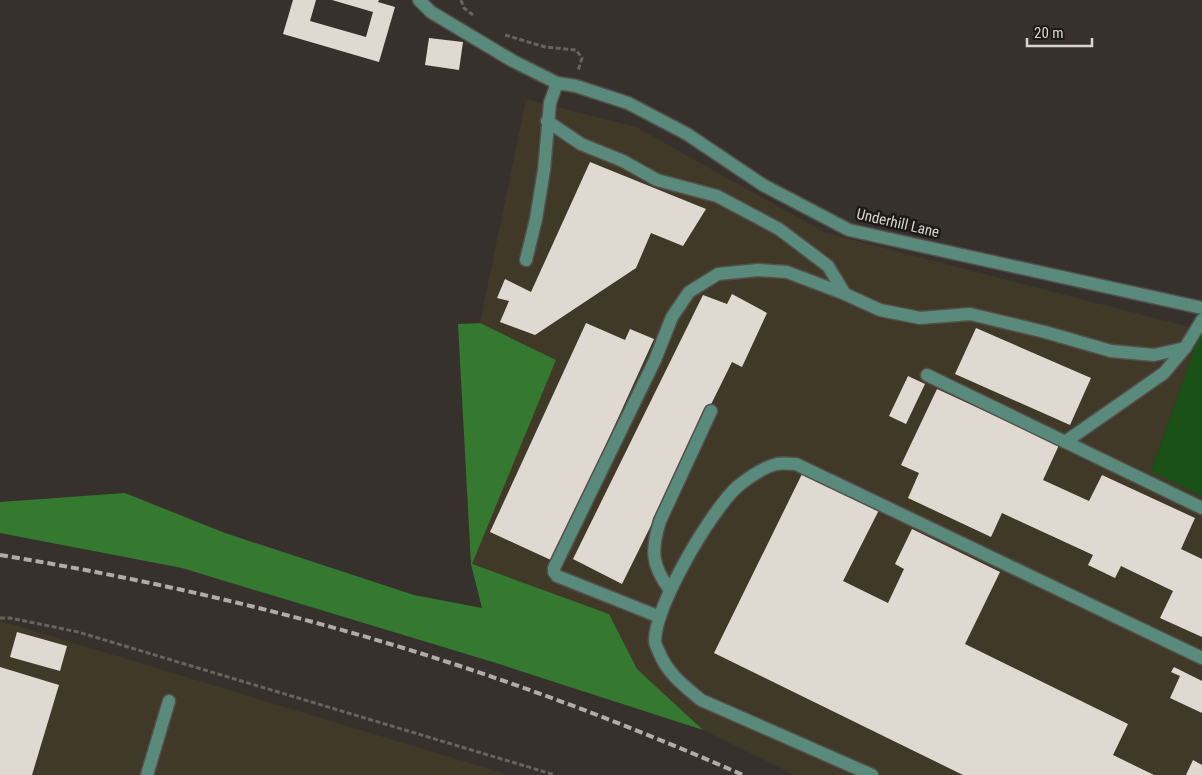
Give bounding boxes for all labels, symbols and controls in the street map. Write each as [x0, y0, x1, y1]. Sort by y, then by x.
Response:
scale bar [1027, 15, 1092, 47]
text: 20 m [1034, 24, 1064, 42]
street label: Underhill Lane [855, 205, 941, 241]

